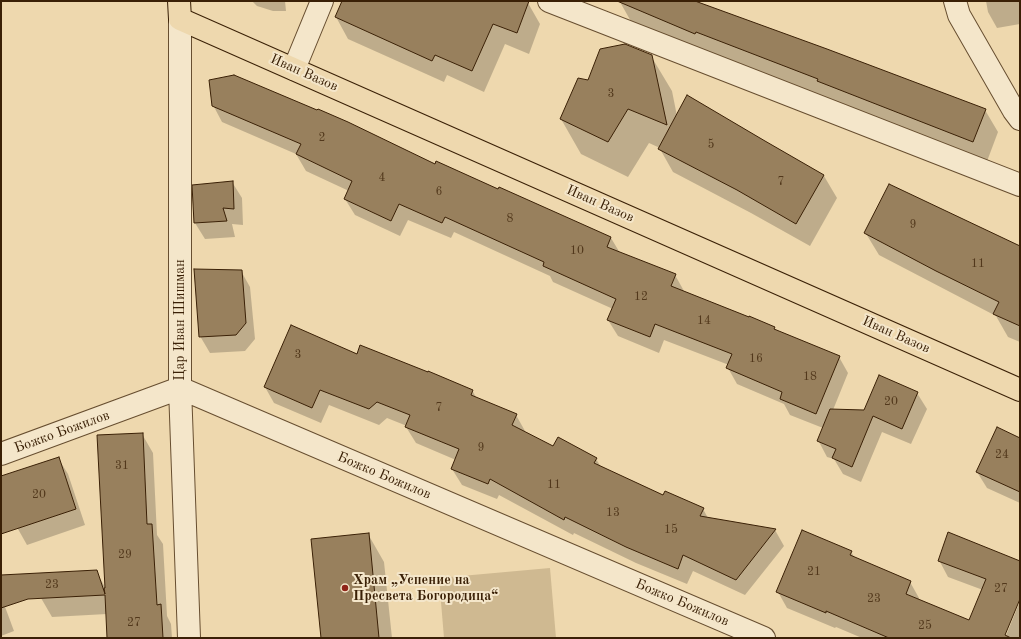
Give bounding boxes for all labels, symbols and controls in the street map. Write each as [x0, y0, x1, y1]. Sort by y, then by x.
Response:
street label: Иван Вазов [268, 51, 340, 95]
house number: 3 [608, 87, 614, 101]
house number: 2 [319, 131, 325, 145]
house number: 5 [708, 138, 714, 152]
house number: 4 [379, 171, 385, 185]
house number: 7 [778, 175, 784, 189]
street label: Иван Вазов [564, 182, 636, 226]
house number: 6 [436, 185, 442, 199]
house number: 8 [507, 212, 513, 226]
house number: 9 [910, 218, 916, 232]
house number: 10 [570, 244, 584, 258]
house number: 11 [971, 257, 985, 271]
street label: Цар Иван Шишман [172, 259, 188, 381]
house number: 12 [634, 290, 648, 304]
street label: Иван Вазов [860, 313, 932, 357]
house number: 14 [697, 314, 711, 328]
house number: 3 [295, 348, 301, 362]
house number: 16 [749, 352, 763, 366]
house number: 18 [803, 370, 817, 384]
house number: 20 [884, 395, 898, 409]
house number: 7 [436, 401, 442, 415]
street label: Божко Божилов [12, 407, 112, 457]
house number: 9 [478, 441, 484, 455]
house number: 24 [995, 448, 1009, 462]
street label: Божко Божилов [335, 449, 433, 503]
house number: 31 [115, 459, 129, 473]
house number: 11 [547, 478, 561, 492]
house number: 20 [32, 488, 46, 502]
house number: 13 [606, 506, 620, 520]
house number: 15 [664, 523, 678, 537]
house number: 29 [118, 548, 132, 562]
house number: 21 [807, 565, 821, 579]
place label: Храм „Успение на Пресвета Богородица“ [353, 572, 498, 604]
street label: Божко Божилов [633, 576, 731, 630]
house number: 23 [45, 578, 59, 592]
house number: 27 [994, 582, 1008, 596]
marker: Храм „Успение на Пресвета Богородица“ [340, 583, 350, 593]
house number: 23 [867, 592, 881, 606]
house number: 27 [127, 616, 141, 630]
house number: 25 [918, 619, 932, 633]

